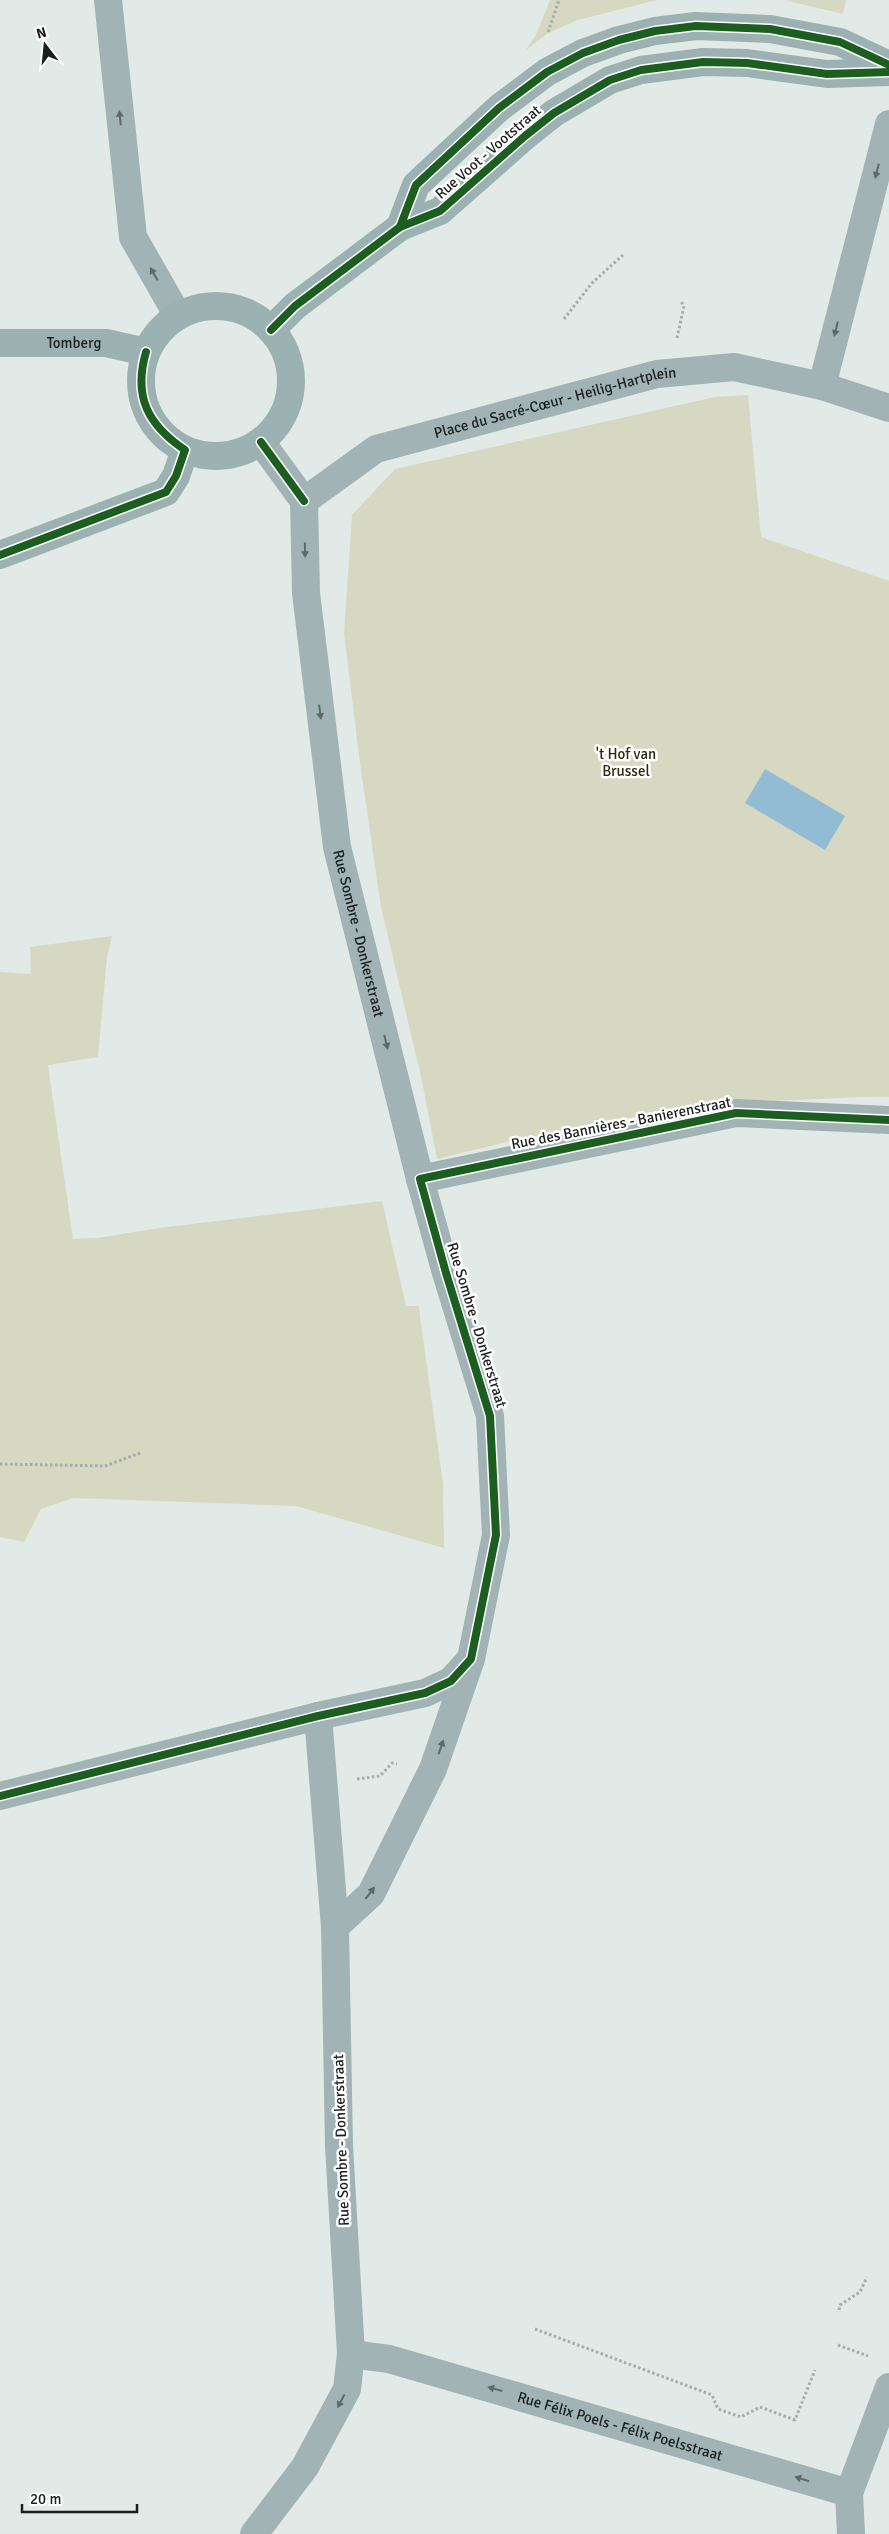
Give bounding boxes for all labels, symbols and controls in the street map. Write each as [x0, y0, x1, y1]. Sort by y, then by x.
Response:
north arrow [20, 20, 70, 70]
text: N [35, 23, 49, 42]
street label: Rue Voot - Vootstraat [431, 101, 545, 203]
one-way arrow [116, 110, 124, 126]
one-way arrow [873, 164, 881, 179]
one-way arrow [150, 267, 159, 281]
one-way arrow [832, 321, 840, 336]
street label: Tomberg [47, 334, 101, 352]
street label: Place du Sacré-Cœur - Heilig-Hartplein [432, 363, 677, 442]
one-way arrow [301, 542, 309, 558]
one-way arrow [316, 704, 324, 720]
park label: 't Hof van Brussel [596, 745, 656, 780]
street label: Rue Sombre - Donkerstraat [329, 848, 388, 1019]
one-way arrow [382, 1035, 390, 1050]
street label: Rue des Bannières - Banierenstraat [510, 1093, 732, 1153]
street label: Rue Sombre - Donkerstraat [443, 1240, 511, 1410]
one-way arrow [438, 1740, 445, 1755]
one-way arrow [365, 1886, 375, 1900]
street label: Rue Sombre - Donkerstraat [329, 2054, 353, 2226]
one-way arrow [488, 2385, 503, 2393]
street label: Rue Félix Poels - Félix Poelsstraat [515, 2388, 725, 2465]
one-way arrow [337, 2393, 345, 2408]
one-way arrow [795, 2474, 810, 2482]
scale bar [22, 2482, 138, 2514]
text: 20 m [30, 2490, 61, 2508]

